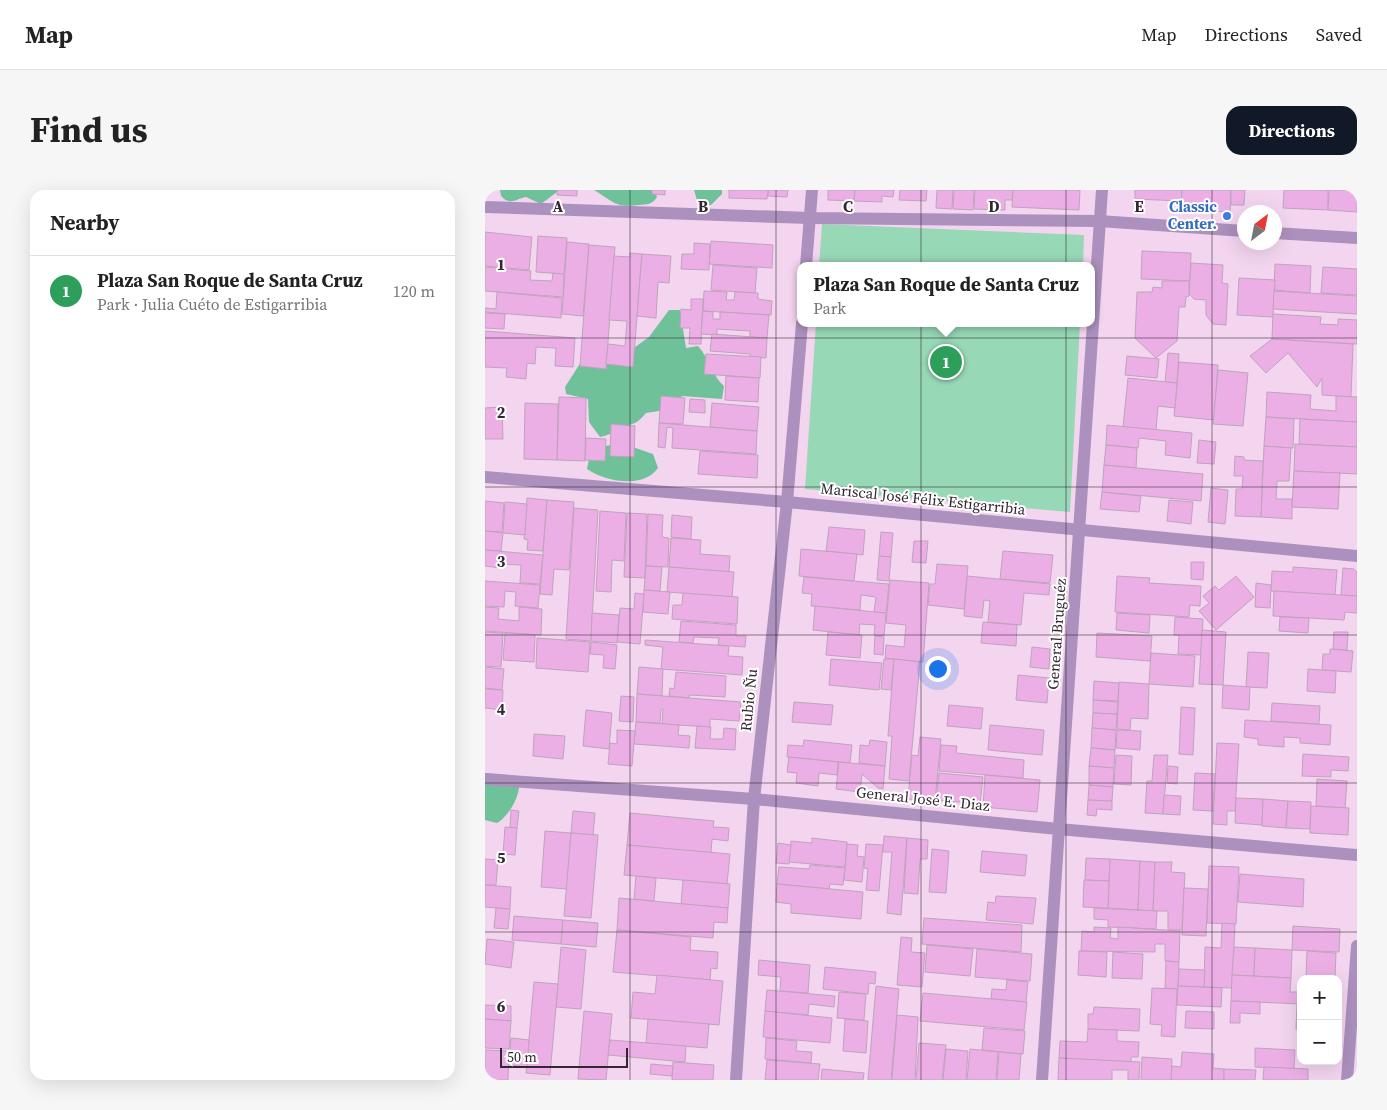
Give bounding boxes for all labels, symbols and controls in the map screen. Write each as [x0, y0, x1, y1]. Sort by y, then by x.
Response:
text: Map [25, 18, 73, 51]
text: Map [1141, 22, 1177, 47]
text: Directions [1205, 22, 1288, 47]
text: Saved [1316, 22, 1362, 47]
text: Find us [30, 106, 148, 154]
button: Directions [1226, 106, 1357, 155]
text: A [553, 195, 564, 217]
text: B [698, 195, 709, 217]
text: C [843, 195, 853, 217]
text: D [988, 195, 1000, 217]
text: E [1134, 195, 1144, 217]
place label: Classic Center. [1168, 196, 1217, 234]
north arrow [1237, 205, 1282, 250]
text: Nearby [50, 208, 120, 237]
marker: Classic Center. [1221, 210, 1233, 222]
text: 1 [497, 253, 505, 275]
popup [797, 262, 1095, 327]
text: Plaza San Roque de Santa Cruz [97, 267, 363, 293]
text: Plaza San Roque de Santa Cruz [813, 271, 1079, 297]
text: 1 [62, 280, 70, 302]
text: 120 m [393, 280, 435, 302]
text: Park · Julia Cuéto de Estigarribia [97, 293, 327, 315]
text: Park [813, 297, 846, 319]
pin: 1 [930, 343, 962, 381]
text: 2 [497, 401, 506, 423]
street label: Mariscal José Félix Estigarribia [820, 477, 1027, 520]
text: 3 [497, 550, 506, 572]
street label: General Bruguéz [1042, 577, 1071, 690]
your location [925, 656, 951, 682]
street label: Rubio Ñu [735, 667, 762, 732]
text: 4 [497, 698, 506, 720]
street label: General José E. Diaz [855, 781, 991, 816]
text: 5 [497, 846, 506, 868]
map controls [1297, 975, 1342, 1065]
button: + [1297, 975, 1342, 1020]
text: 6 [497, 995, 506, 1017]
button: − [1297, 1020, 1342, 1065]
scale bar [500, 1045, 627, 1068]
text: 50 m [507, 1047, 537, 1067]

